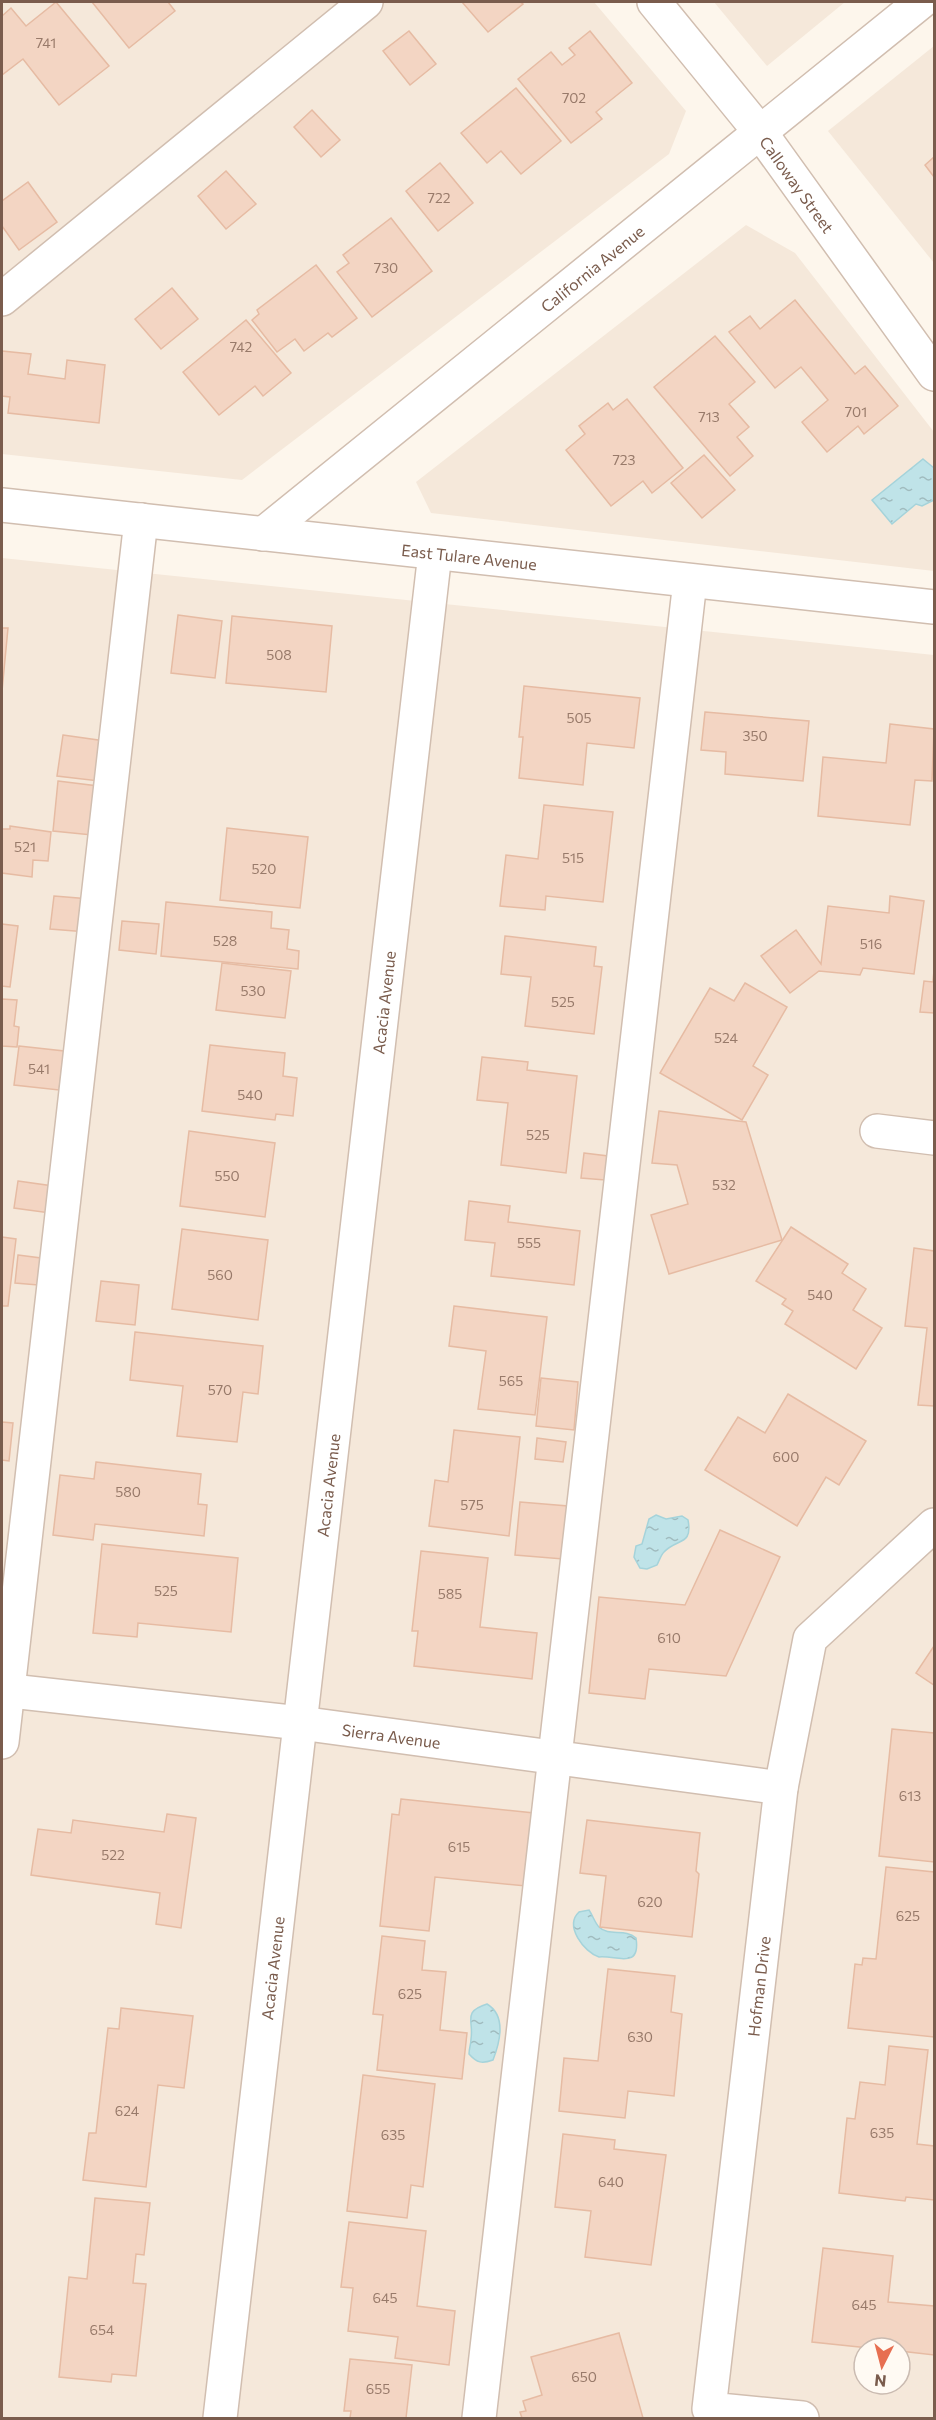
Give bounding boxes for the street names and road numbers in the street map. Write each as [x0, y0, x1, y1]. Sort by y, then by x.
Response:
street label: Calloway Street [756, 132, 839, 236]
street label: California Avenue [536, 221, 648, 316]
street label: East Tulare Avenue [401, 539, 538, 573]
street label: Acacia Avenue [368, 950, 399, 1055]
street label: Acacia Avenue [312, 1432, 343, 1538]
street label: Sierra Avenue [341, 1719, 442, 1751]
street label: Acacia Avenue [256, 1915, 287, 2021]
street label: Hofman Drive [743, 1935, 773, 2038]

